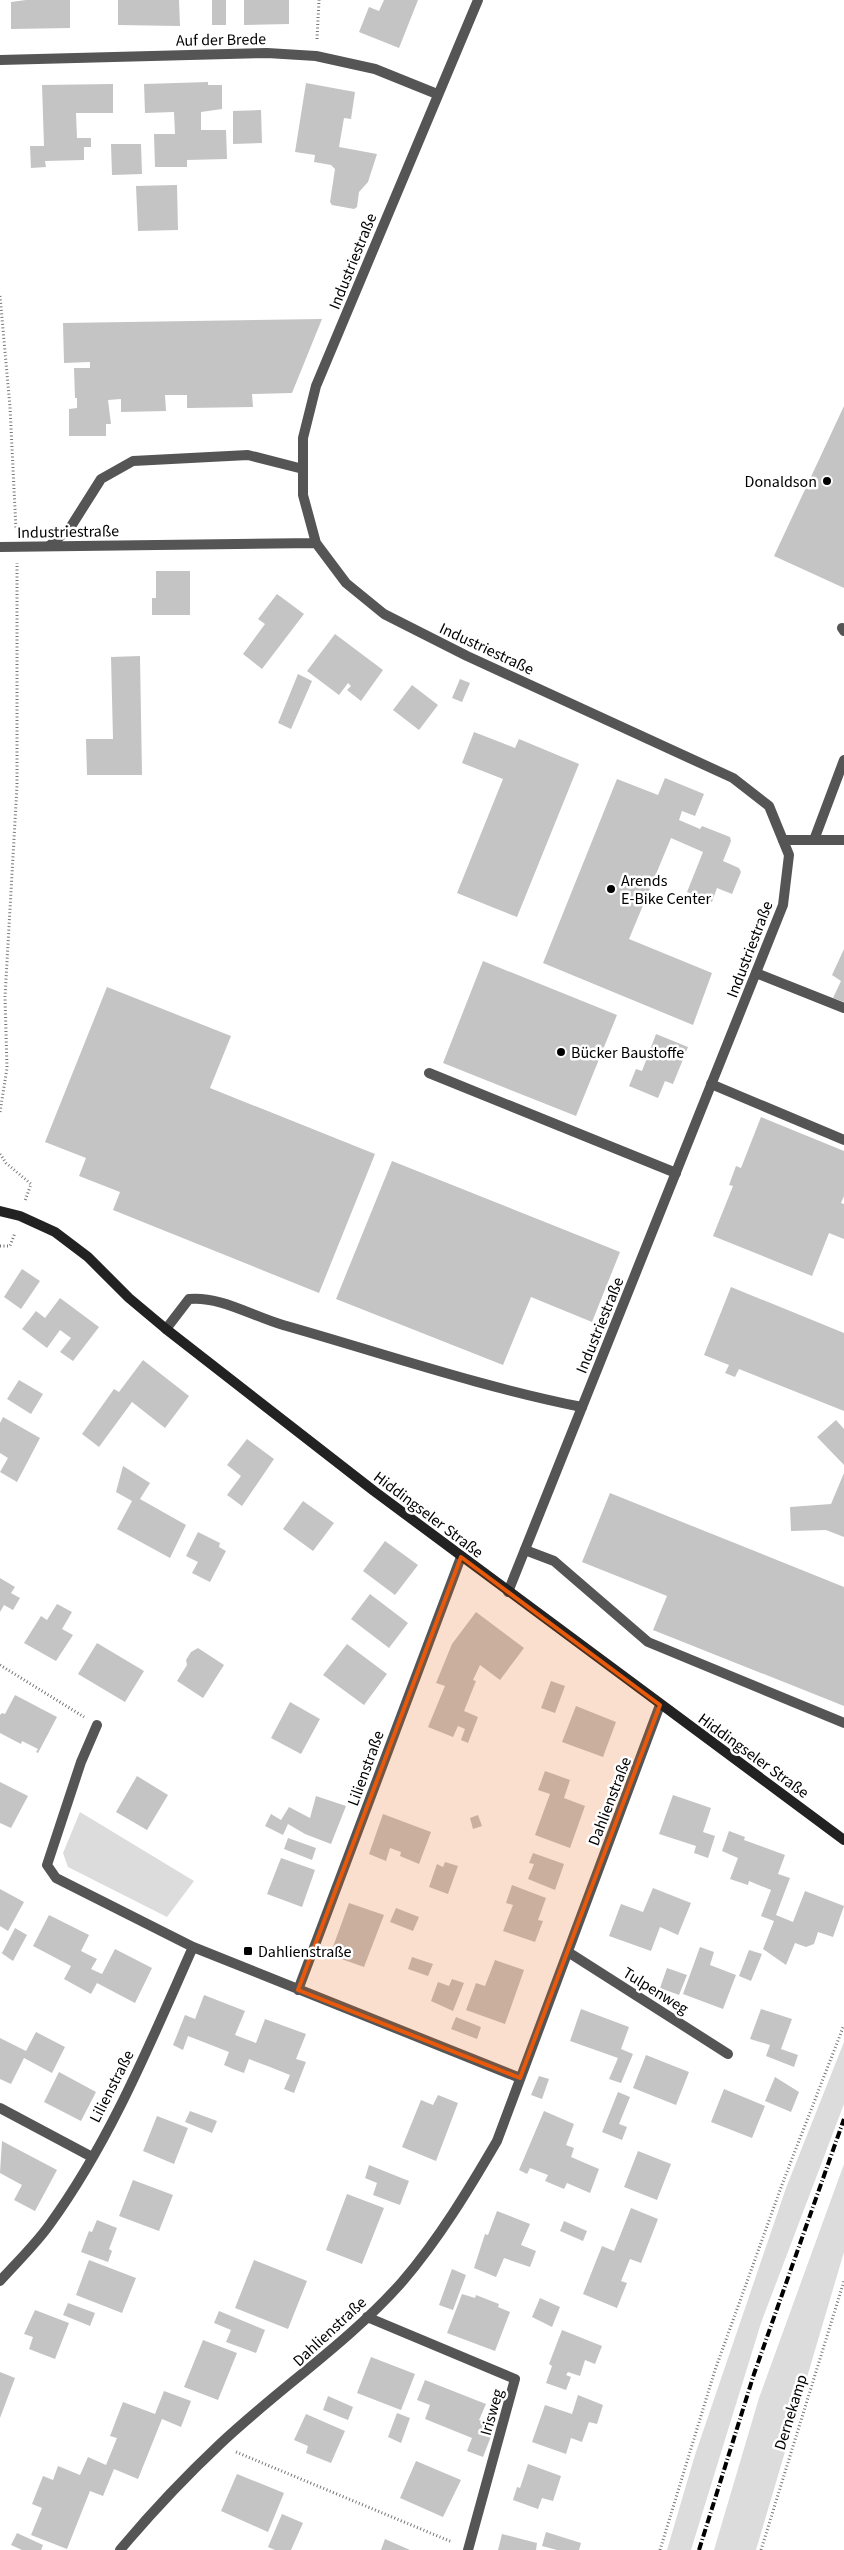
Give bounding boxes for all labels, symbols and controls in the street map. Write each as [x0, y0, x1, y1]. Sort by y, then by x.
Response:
street label: Auf der Brede [176, 28, 266, 52]
street label: Industriestraße [324, 210, 382, 313]
place label: Donaldson [745, 471, 817, 493]
marker: Donaldson [821, 475, 833, 487]
street label: Industriestraße [17, 520, 119, 544]
street label: Industriestraße [436, 617, 537, 680]
place label: Arends E-Bike Center [621, 870, 711, 910]
marker: Arends E-Bike Center [605, 883, 617, 895]
street label: Industriestraße [721, 898, 778, 1001]
place label: Bücker Baustoffe [571, 1042, 684, 1064]
marker: Bücker Baustoffe [555, 1046, 567, 1058]
street label: Industriestraße [571, 1274, 629, 1377]
street label: Hiddingseler Straße [369, 1466, 488, 1563]
street label: Hiddingseler Straße [693, 1708, 813, 1804]
street label: Lilienstraße [342, 1728, 390, 1809]
street label: Dahlienstraße [583, 1754, 637, 1849]
place label: Dahlienstraße [258, 1941, 352, 1963]
marker: Dahlienstraße [242, 1945, 254, 1957]
street label: Tulpenweg [618, 1962, 692, 2020]
street label: Lilienstraße [84, 2046, 140, 2126]
street label: Dahlienstraße [288, 2292, 371, 2372]
street label: Dernekamp [769, 2372, 813, 2453]
street label: Irisweg [475, 2386, 509, 2438]

